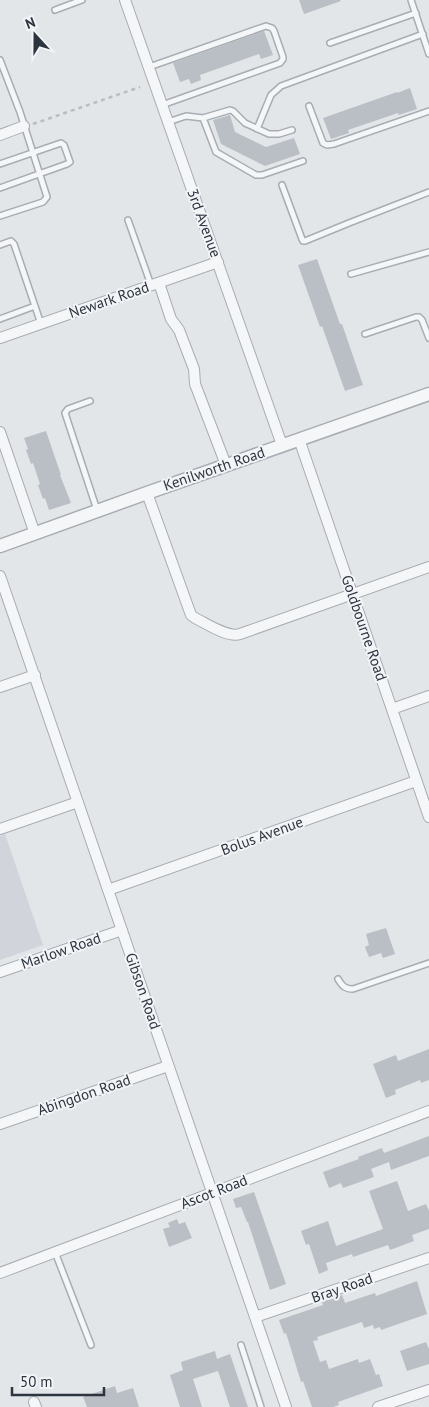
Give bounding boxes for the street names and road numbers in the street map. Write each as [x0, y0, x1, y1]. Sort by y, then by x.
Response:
street label: 3rd Avenue [183, 186, 226, 260]
street label: Newark Road [66, 277, 151, 322]
street label: Kenilworth Road [161, 442, 267, 495]
street label: Goldbourne Road [337, 572, 391, 683]
street label: Bolus Avenue [218, 812, 305, 859]
street label: Marlow Road [18, 928, 103, 973]
street label: Gibson Road [122, 950, 165, 1032]
street label: Abingdon Road [35, 1070, 133, 1119]
street label: Ascot Road [178, 1170, 250, 1213]
street label: Bray Road [309, 1268, 375, 1307]

